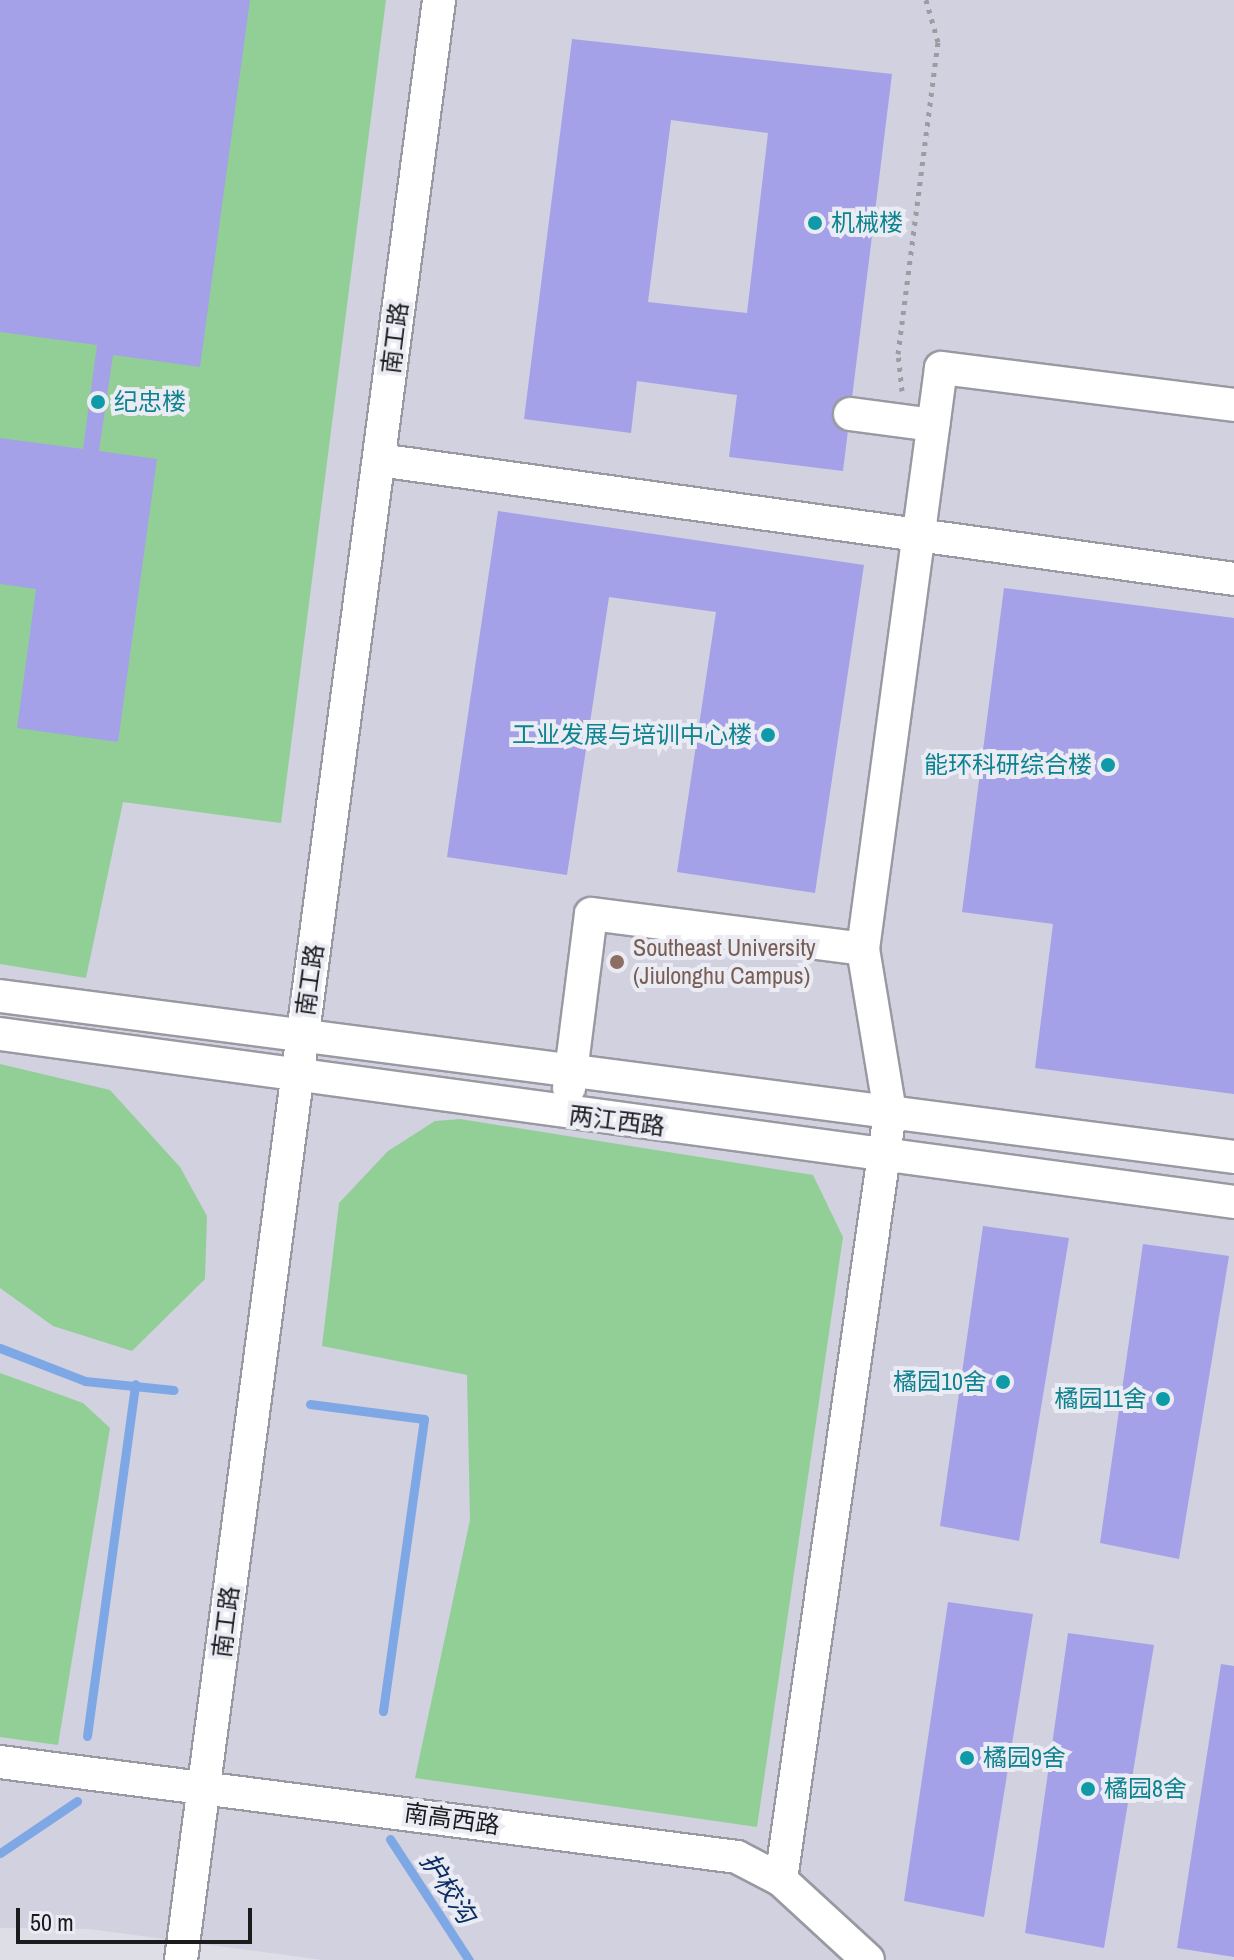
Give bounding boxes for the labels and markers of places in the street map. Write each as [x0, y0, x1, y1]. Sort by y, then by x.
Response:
place label: 机械楼 [831, 209, 903, 237]
marker: 机械楼 [806, 214, 824, 232]
place label: 纪忠楼 [114, 388, 186, 416]
marker: 纪忠楼 [89, 393, 107, 411]
place label: 工业发展与培训中心楼 [512, 721, 752, 749]
marker: 工业发展与培训中心楼 [759, 726, 777, 744]
place label: 能环科研综合楼 [924, 751, 1092, 779]
marker: 能环科研综合楼 [1099, 756, 1117, 774]
place label: Southeast University (Jiulonghu Campus) [633, 934, 816, 990]
marker: Southeast University (Jiulonghu Campus) [608, 953, 626, 971]
place label: 橘园10舍 [893, 1368, 987, 1396]
marker: 橘园10舍 [994, 1373, 1012, 1391]
place label: 橘园11舍 [1055, 1385, 1147, 1413]
marker: 橘园11舍 [1154, 1390, 1172, 1408]
place label: 橘园9舍 [983, 1744, 1066, 1772]
marker: 橘园9舍 [958, 1749, 976, 1767]
place label: 橘园8舍 [1104, 1775, 1187, 1803]
marker: 橘园8舍 [1079, 1780, 1097, 1798]

